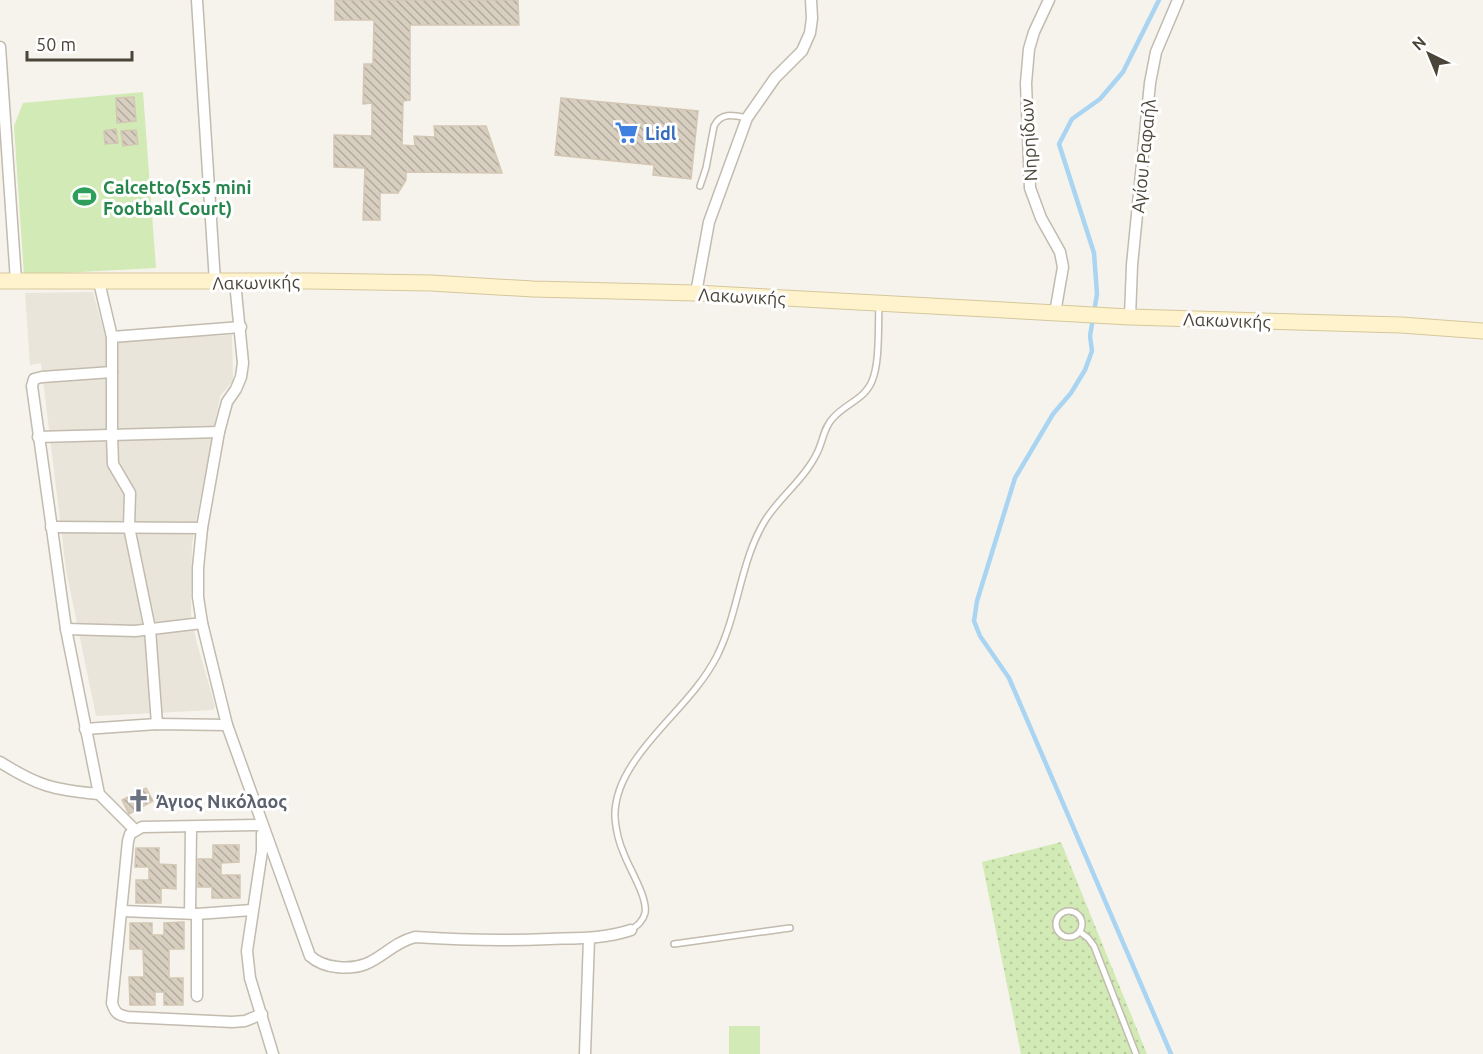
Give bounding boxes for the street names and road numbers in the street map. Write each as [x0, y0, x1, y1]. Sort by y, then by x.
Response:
street label: Νηρηίδων [1016, 98, 1040, 182]
street label: Αγίου Ραφαήλ [1127, 98, 1159, 214]
street label: Λακωνικής [212, 271, 300, 294]
street label: Λακωνικής [698, 284, 786, 309]
street label: Λακωνικής [1183, 308, 1271, 333]

